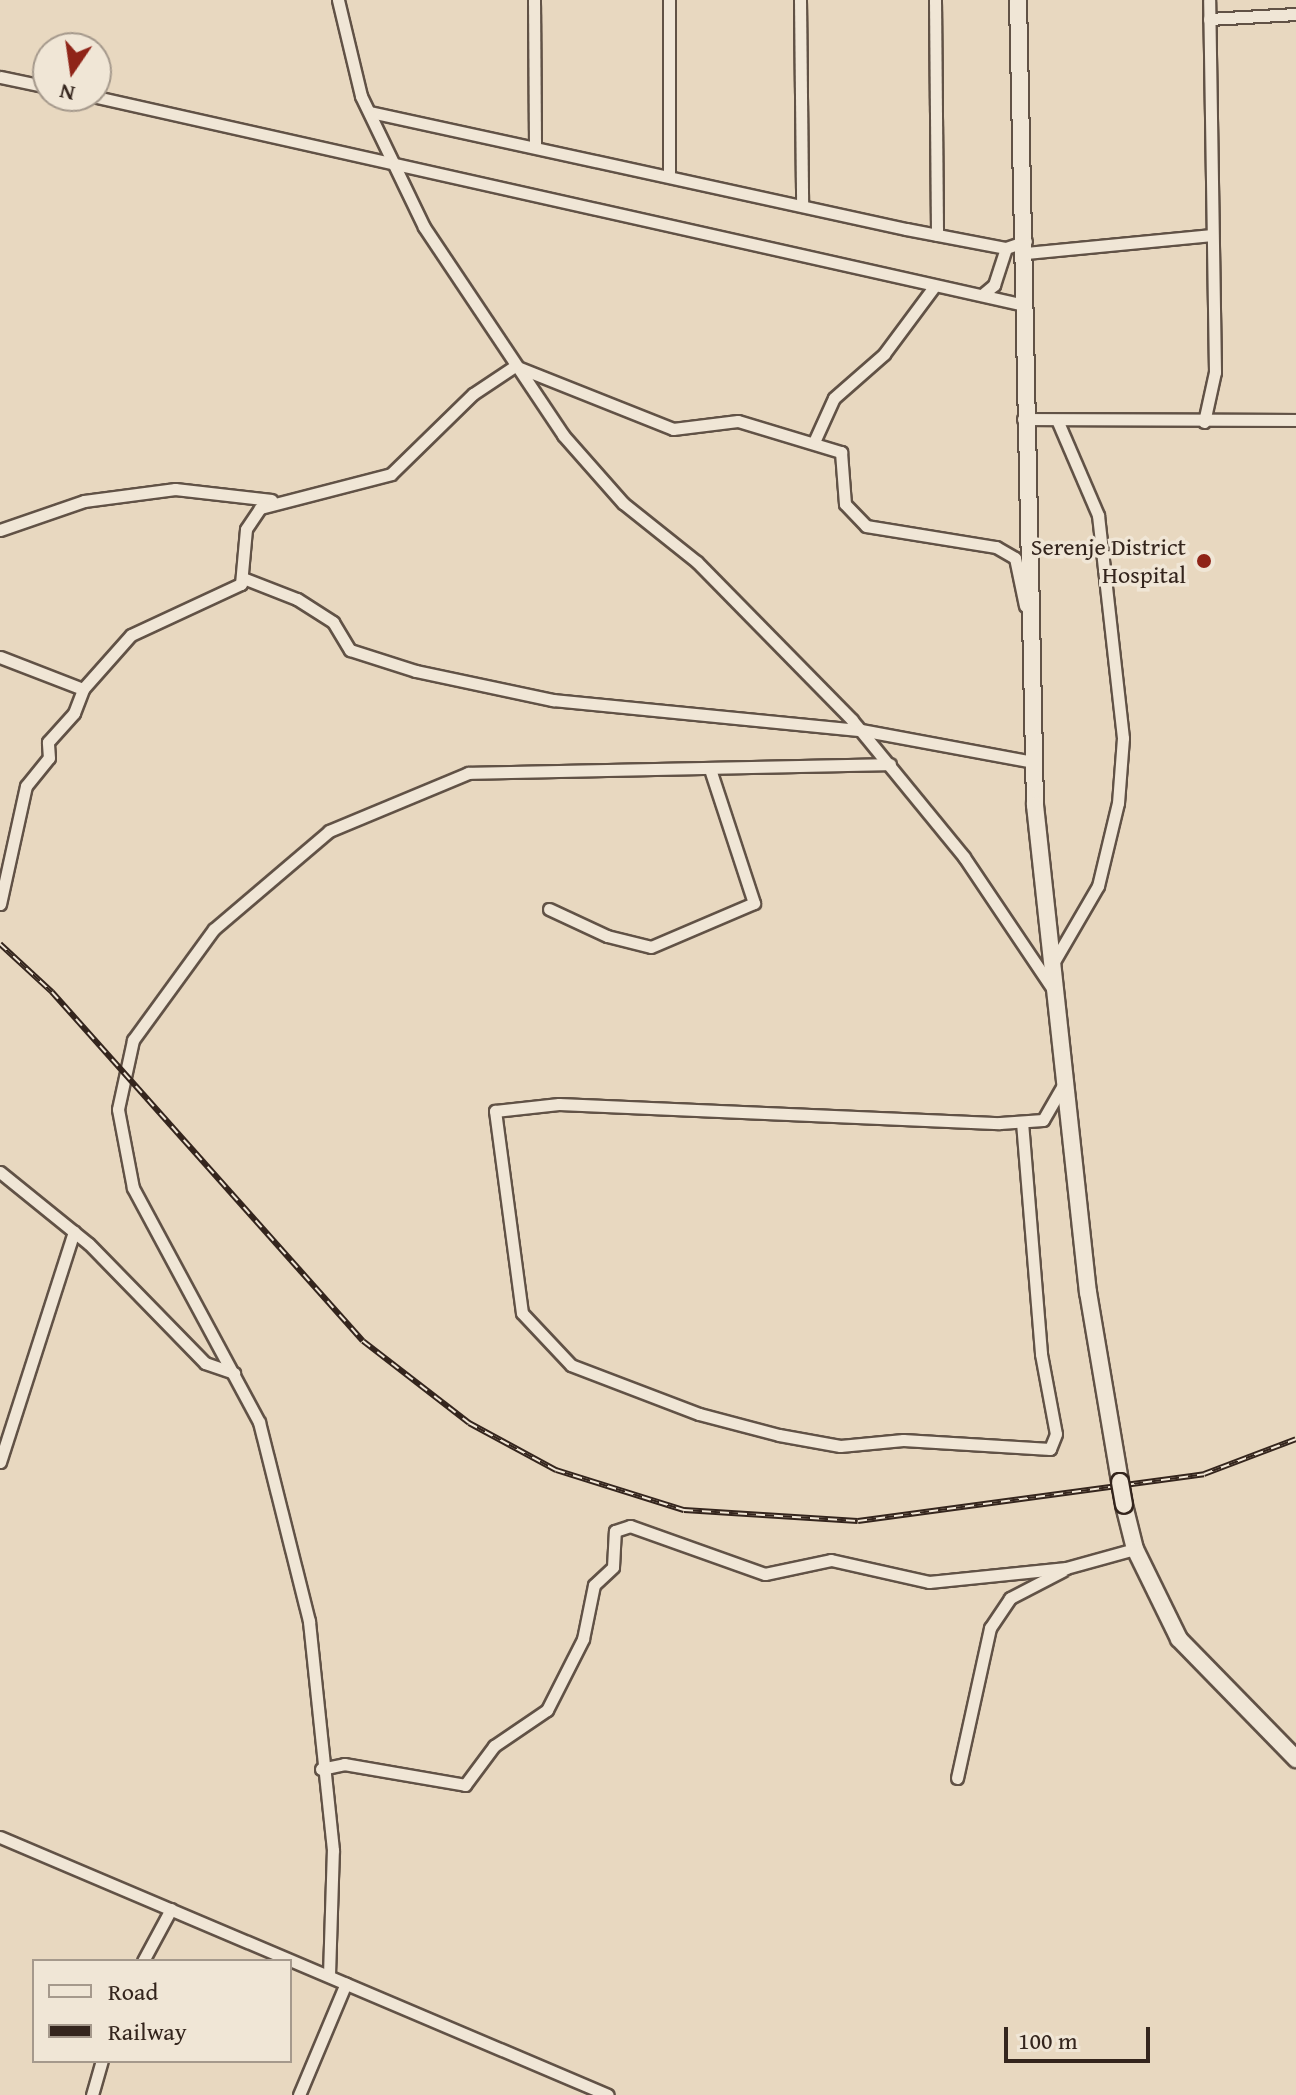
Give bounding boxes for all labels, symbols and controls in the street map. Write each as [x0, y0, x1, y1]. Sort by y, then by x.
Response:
north arrow [32, 32, 112, 112]
text: N [56, 76, 78, 111]
place label: Serenje District Hospital [1031, 533, 1186, 589]
marker: Serenje District Hospital [1193, 550, 1215, 572]
legend [32, 1959, 292, 2063]
text: Road [108, 1974, 158, 2009]
scale bar [1008, 2011, 1154, 2061]
text: Railway [108, 2014, 187, 2049]
text: 100 m [1018, 2023, 1078, 2058]

